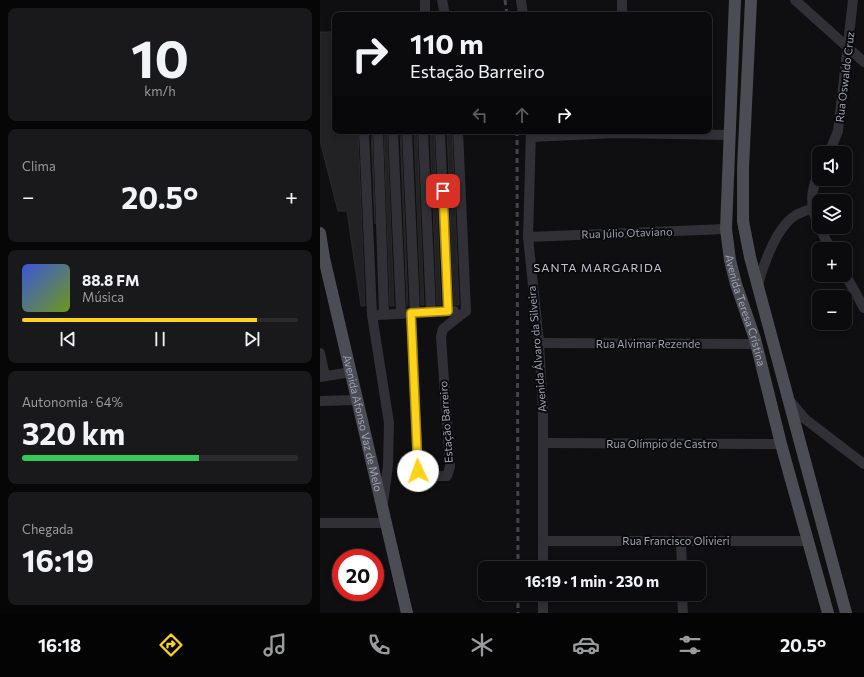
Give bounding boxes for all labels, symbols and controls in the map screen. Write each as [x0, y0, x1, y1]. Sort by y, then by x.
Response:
text: 10 [131, 25, 189, 89]
text: 110 m [410, 26, 484, 60]
icon: right [344, 28, 396, 80]
street label: Rua Oswaldo Cruz [833, 30, 857, 123]
text: Estação Barreiro [410, 60, 545, 82]
text: km/h [144, 83, 176, 99]
icon: left [469, 104, 491, 126]
icon: ahead [511, 104, 533, 126]
icon: right [553, 104, 575, 126]
map controls [812, 146, 852, 330]
button: sound [812, 146, 852, 186]
text: Clima [22, 158, 56, 174]
pin [426, 174, 460, 208]
text: 20.5° [121, 178, 198, 215]
icon: arrive [432, 180, 454, 202]
text: − [22, 183, 35, 210]
text: + [285, 183, 298, 210]
button: layers [812, 194, 852, 234]
street label: Rua Júlio Otaviano [581, 224, 673, 242]
button: + [812, 242, 852, 282]
street label: Avenida Teresa Cristina [723, 254, 768, 367]
district label: SANTA MARGARIDA [533, 260, 663, 274]
text: 88.8 FM [82, 271, 139, 289]
street label: Avenida Álvaro da Silveira [524, 285, 548, 413]
text: Música [82, 289, 124, 305]
button: − [812, 290, 852, 330]
icon: previous [57, 328, 79, 350]
icon: pause [149, 328, 171, 350]
icon: next [241, 328, 263, 350]
street label: Rua Alvimar Rezende [596, 337, 700, 350]
street label: Avenida Afonso Vaz de Melo [341, 353, 385, 493]
street label: Estação Barreiro [436, 380, 455, 464]
text: Autonomia · 64% [22, 394, 123, 410]
text: 320 km [22, 414, 125, 451]
street label: Rua Olímpio de Castro [606, 437, 718, 450]
position arrow [397, 450, 439, 492]
text: Chegada [22, 521, 73, 537]
street label: Rua Francisco Olivieri [622, 534, 730, 547]
text: 16:19 [22, 541, 94, 578]
speed limit sign: 20 [332, 549, 384, 601]
text: 16:19 · 1 min · 230 m [525, 572, 659, 590]
icon: directions [157, 631, 185, 659]
icon: music [261, 631, 289, 659]
icon: phone [365, 631, 393, 659]
icon: climate [468, 631, 496, 659]
icon: car [572, 631, 600, 659]
icon: filters [676, 631, 704, 659]
text: 16:18 [38, 634, 81, 656]
text: 20.5° [780, 634, 826, 656]

